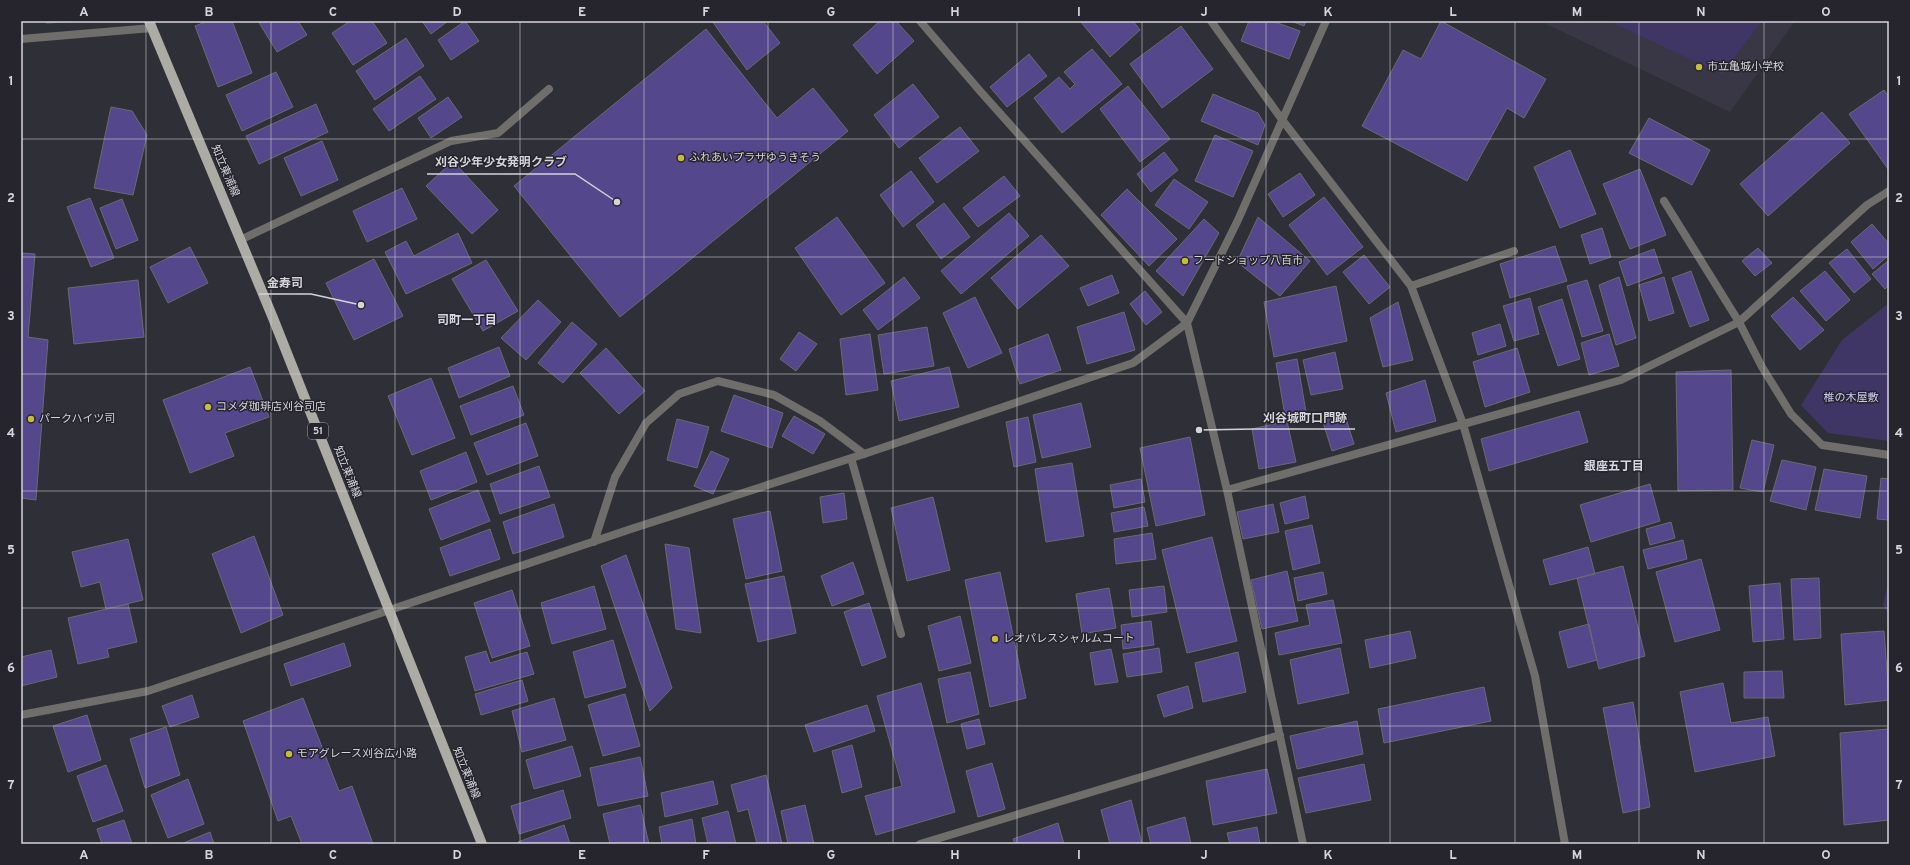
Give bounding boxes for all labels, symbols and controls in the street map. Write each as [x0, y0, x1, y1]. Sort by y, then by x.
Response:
text: A [79, 5, 89, 21]
text: B [205, 5, 214, 21]
text: C [329, 5, 337, 21]
text: D [452, 5, 462, 21]
text: E [578, 5, 586, 21]
text: F [702, 5, 710, 21]
text: G [827, 5, 836, 21]
text: H [950, 5, 960, 21]
text: I [1077, 5, 1081, 21]
text: J [1200, 5, 1208, 21]
text: K [1323, 5, 1333, 21]
text: L [1449, 5, 1457, 21]
text: M [1572, 5, 1582, 21]
text: N [1696, 5, 1706, 21]
text: O [1821, 5, 1831, 21]
place label: 市立亀城小学校 [1707, 60, 1784, 74]
marker: 市立亀城小学校 [1694, 62, 1704, 72]
text: 1 [8, 74, 14, 90]
text: 1 [1896, 74, 1902, 90]
street label: 知立東浦線 [208, 143, 242, 199]
callout: 刈谷少年少女発明クラブ [427, 150, 575, 174]
place label: ふれあいプラザゆうきそう [689, 151, 821, 165]
marker: ふれあいプラザゆうきそう [676, 153, 686, 163]
text: 刈谷少年少女発明クラブ [435, 155, 567, 171]
text: 2 [7, 191, 15, 207]
text: 2 [1895, 191, 1903, 207]
place label: フードショップ八百市 [1193, 254, 1303, 268]
marker: フードショップ八百市 [1180, 256, 1190, 266]
callout: 金寿司 [259, 270, 311, 294]
text: 金寿司 [267, 276, 303, 292]
text: 3 [7, 309, 15, 325]
text: 3 [1895, 309, 1903, 325]
district label: 司町一丁目 [437, 313, 497, 329]
park label: 椎の木屋敷 [1824, 391, 1879, 405]
place label: コメダ珈琲店刈谷司店 [216, 400, 326, 414]
marker: コメダ珈琲店刈谷司店 [203, 402, 213, 412]
callout: 刈谷城町口門跡 [1255, 405, 1355, 429]
text: 刈谷城町口門跡 [1263, 411, 1347, 427]
place label: パークハイツ司 [39, 412, 115, 426]
marker: パークハイツ司 [26, 414, 36, 424]
road number: 51 [308, 423, 328, 439]
text: 4 [7, 426, 15, 442]
text: 4 [1895, 426, 1903, 442]
street label: 知立東浦線 [330, 444, 364, 500]
district label: 銀座五丁目 [1583, 459, 1644, 475]
text: 5 [7, 543, 15, 559]
text: 5 [1895, 543, 1903, 559]
place label: レオパレスシャルムコート [1003, 632, 1135, 646]
marker: レオパレスシャルムコート [990, 634, 1000, 644]
text: 6 [7, 661, 15, 677]
text: 6 [1895, 661, 1903, 677]
street label: 知立東浦線 [449, 745, 483, 801]
place label: モアグレース刈谷広小路 [297, 747, 417, 761]
marker: モアグレース刈谷広小路 [284, 749, 294, 759]
text: 7 [8, 778, 15, 794]
text: 7 [1896, 778, 1903, 794]
text: A [79, 848, 89, 864]
text: B [205, 848, 214, 864]
text: C [329, 848, 337, 864]
text: D [452, 848, 462, 864]
text: E [578, 848, 586, 864]
text: F [702, 848, 710, 864]
text: G [827, 848, 836, 864]
text: H [950, 848, 960, 864]
text: I [1077, 848, 1081, 864]
text: J [1200, 848, 1208, 864]
text: K [1323, 848, 1333, 864]
text: L [1449, 848, 1457, 864]
text: M [1572, 848, 1582, 864]
text: N [1696, 848, 1706, 864]
text: O [1821, 848, 1831, 864]

